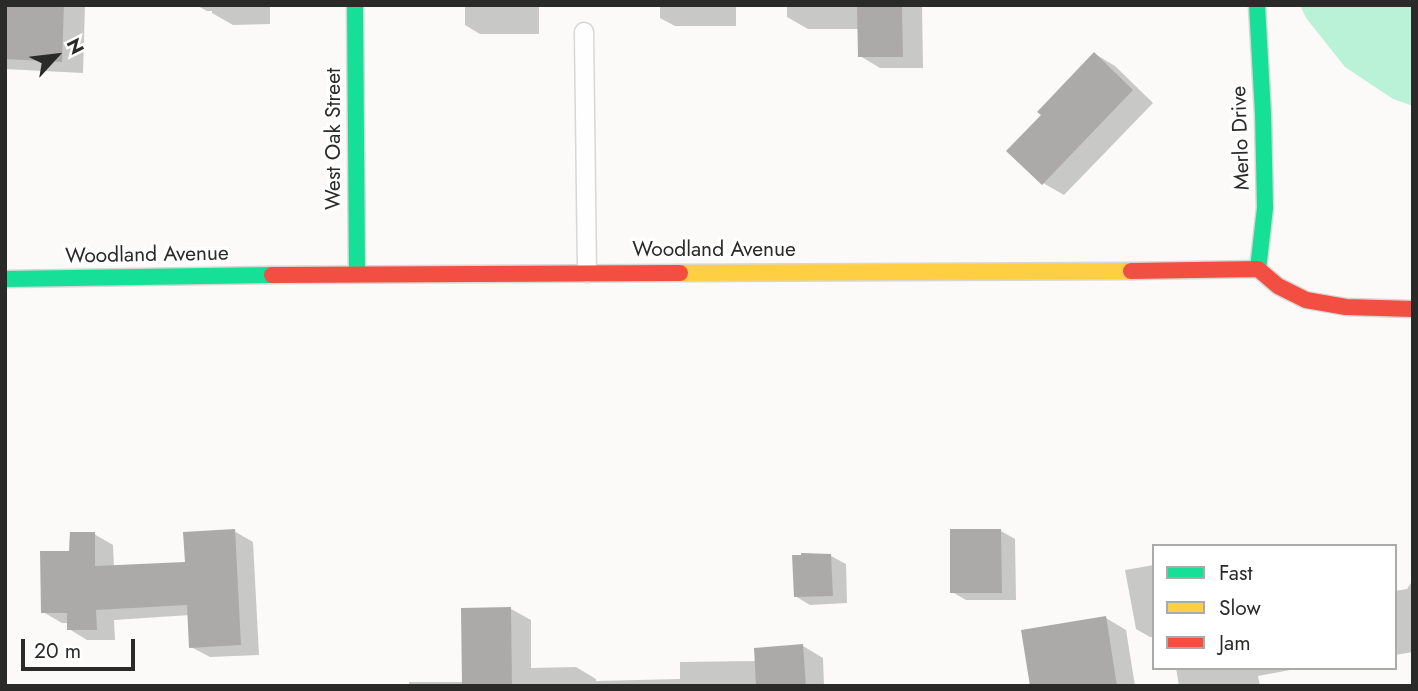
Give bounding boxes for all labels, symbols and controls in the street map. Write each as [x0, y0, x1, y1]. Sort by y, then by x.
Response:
north arrow [21, 21, 91, 91]
text: N [60, 33, 91, 59]
street label: West Oak Street [322, 68, 348, 210]
street label: Merlo Drive [1228, 85, 1256, 191]
street label: Woodland Avenue [632, 238, 796, 264]
street label: Woodland Avenue [65, 242, 229, 270]
legend [1152, 544, 1397, 670]
text: Fast [1219, 558, 1252, 588]
text: Slow [1219, 593, 1261, 623]
scale bar [24, 624, 138, 668]
text: Jam [1219, 628, 1251, 658]
text: 20 m [34, 636, 81, 666]

